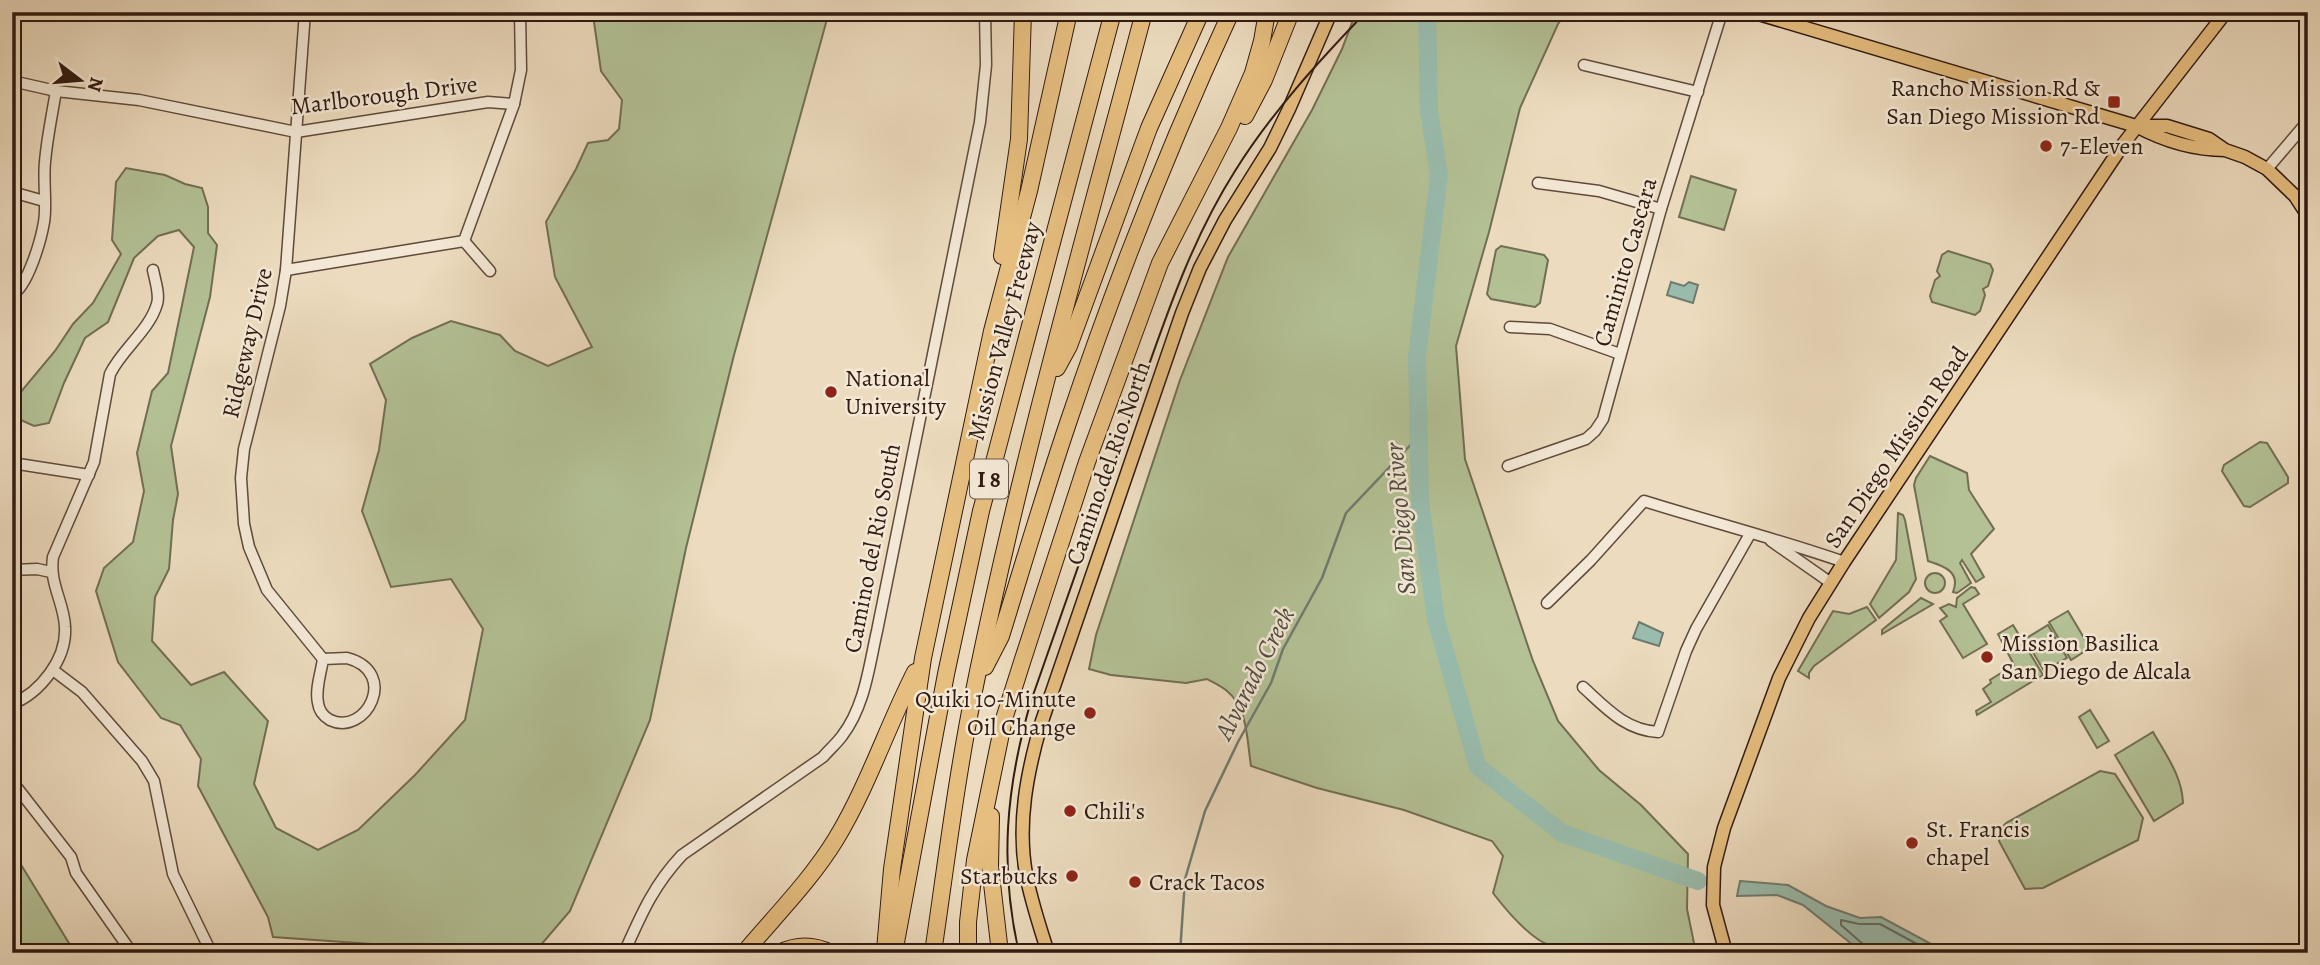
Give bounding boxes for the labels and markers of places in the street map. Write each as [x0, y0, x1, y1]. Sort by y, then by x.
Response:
place label: Rancho Mission Rd & San Diego Mission Rd [1886, 72, 2100, 132]
marker: Rancho Mission Rd & San Diego Mission Rd [2106, 94, 2122, 110]
place label: 7-Eleven [2060, 130, 2143, 162]
marker: 7-Eleven [2038, 138, 2054, 154]
place label: National University [845, 362, 946, 422]
marker: National University [823, 384, 839, 400]
place label: Mission Basilica San Diego de Alcala [2001, 627, 2192, 687]
marker: Mission Basilica San Diego de Alcala [1979, 649, 1995, 665]
place label: Quiki 10-Minute Oil Change [915, 683, 1076, 743]
marker: Quiki 10-Minute Oil Change [1082, 705, 1098, 721]
place label: Chili's [1084, 795, 1145, 827]
marker: Chili's [1062, 803, 1078, 819]
place label: St. Francis chapel [1926, 813, 2030, 873]
marker: St. Francis chapel [1904, 835, 1920, 851]
place label: Starbucks [960, 860, 1058, 892]
place label: Crack Tacos [1149, 866, 1265, 898]
marker: Starbucks [1064, 868, 1080, 884]
marker: Crack Tacos [1127, 874, 1143, 890]

